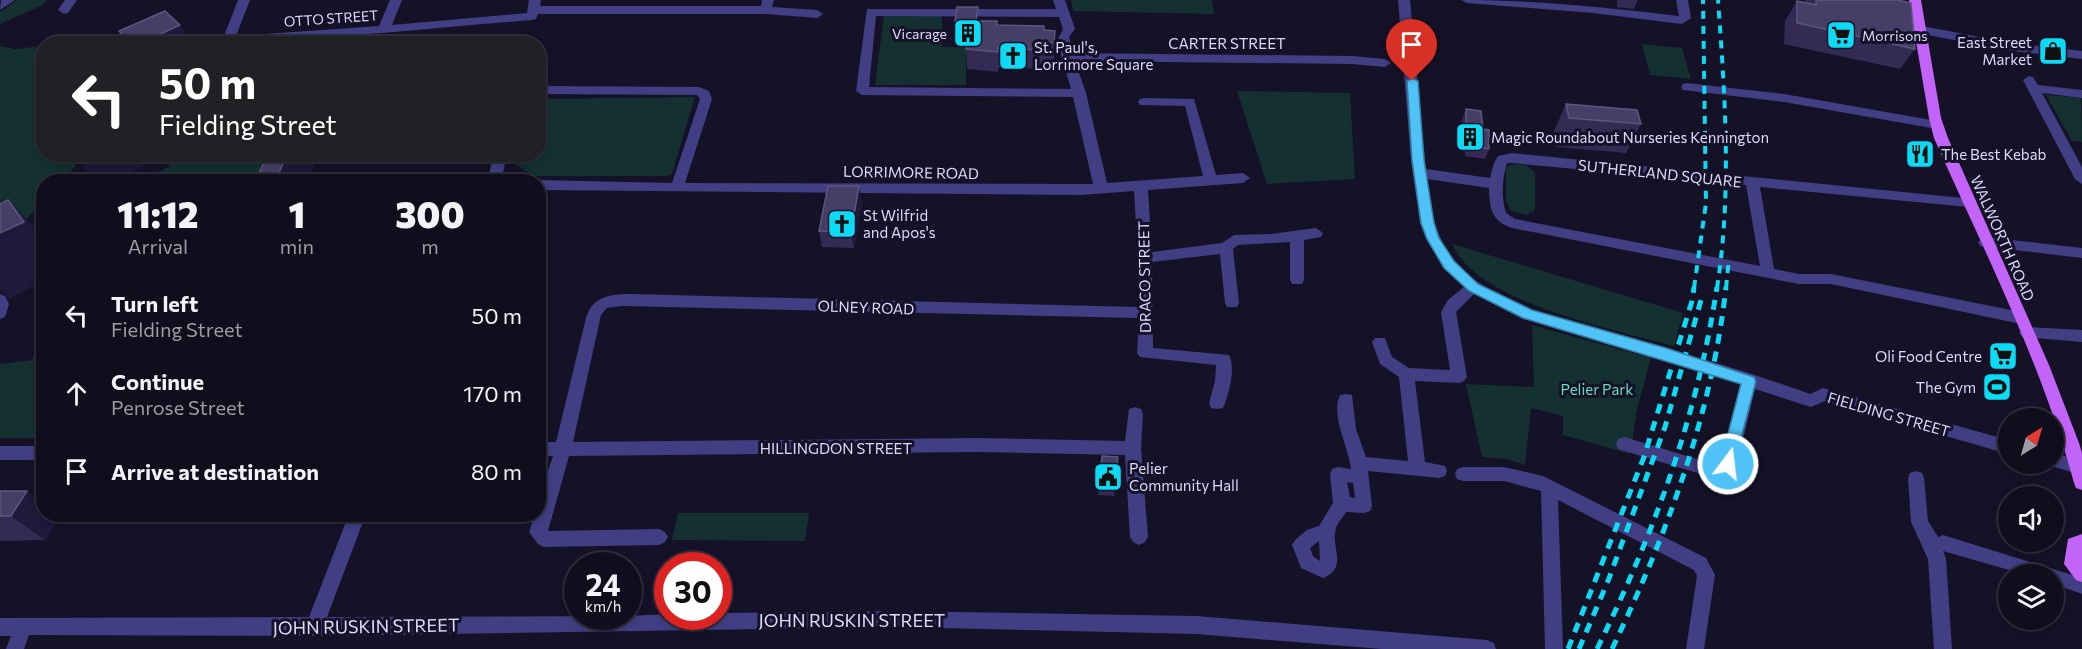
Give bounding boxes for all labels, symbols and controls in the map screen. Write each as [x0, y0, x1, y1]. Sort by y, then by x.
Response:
street label: OTTO STREET [283, 6, 379, 30]
building icon: Vicarage [952, 17, 984, 49]
pin [1386, 19, 1437, 81]
supermarket icon: Morrisons [1825, 19, 1857, 51]
place label: Vicarage [892, 25, 947, 42]
place label: Morrisons [1862, 27, 1928, 44]
icon: arrive [1395, 28, 1428, 61]
place label: East Street Market [1957, 33, 2032, 68]
street label: CARTER STREET [1168, 34, 1286, 52]
shop icon: East Street Market [2037, 35, 2069, 67]
place label: St. Paul's, Lorrimore Square [1034, 38, 1153, 73]
church icon: St. Paul's, Lorrimore Square [997, 40, 1029, 72]
text: 50 m [159, 56, 256, 108]
icon: left [60, 60, 138, 138]
text: Fielding Street [159, 108, 337, 141]
building icon: Magic Roundabout Nurseries Kennington [1454, 121, 1486, 153]
place label: Magic Roundabout Nurseries Kennington [1491, 128, 1769, 146]
restaurant icon: The Best Kebab [1904, 138, 1936, 170]
place label: The Best Kebab [1941, 145, 2047, 163]
street label: SUTHERLAND SQUARE [1577, 155, 1743, 191]
street label: LORRIMORE ROAD [843, 162, 979, 182]
street label: WALWORTH ROAD [1967, 172, 2039, 304]
text: 11:12 [117, 191, 199, 235]
text: 1 [288, 191, 305, 235]
text: 300 [395, 191, 465, 235]
place label: St Wilfrid and Apos's [863, 206, 936, 241]
church icon: St Wilfrid and Apos's [826, 208, 858, 240]
street label: DRACO STREET [1134, 220, 1154, 333]
text: Arrival [128, 234, 188, 258]
text: min [280, 234, 314, 258]
text: m [421, 234, 439, 258]
text: Turn left [111, 290, 198, 317]
street label: OLNEY ROAD [817, 296, 915, 318]
icon: left [60, 299, 93, 332]
text: 50 m [472, 302, 522, 329]
text: Fielding Street [111, 317, 243, 341]
supermarket icon: Oli Food Centre [1987, 340, 2019, 372]
place label: Oli Food Centre [1875, 347, 1982, 365]
text: Continue [111, 368, 204, 395]
sports icon: The Gym [1981, 371, 2013, 403]
icon: ahead [60, 377, 93, 410]
place label: The Gym [1916, 378, 1976, 396]
text: 170 m [463, 380, 522, 407]
park label: Pelier Park [1561, 380, 1633, 398]
street label: FIELDING STREET [1826, 388, 1953, 440]
text: Penrose Street [111, 395, 245, 419]
north arrow [1998, 408, 2064, 474]
map controls [1998, 408, 2064, 630]
position arrow [1696, 432, 1760, 496]
street label: HILLINGDON STREET [760, 439, 913, 457]
icon: arrive [60, 455, 93, 488]
text: Arrive at destination [111, 458, 319, 485]
text: 80 m [471, 458, 522, 485]
place label: Pelier Community Hall [1129, 459, 1239, 494]
public building icon: Pelier Community Hall [1092, 461, 1124, 493]
button: sound [1998, 486, 2064, 552]
speed limit sign: 30 [654, 552, 732, 630]
button: layers [1998, 564, 2064, 630]
text: 24 [585, 565, 621, 602]
text: km/h [585, 597, 621, 615]
street label: JOHN RUSKIN STREET [759, 609, 945, 631]
street label: JOHN RUSKIN STREET [272, 613, 460, 639]

